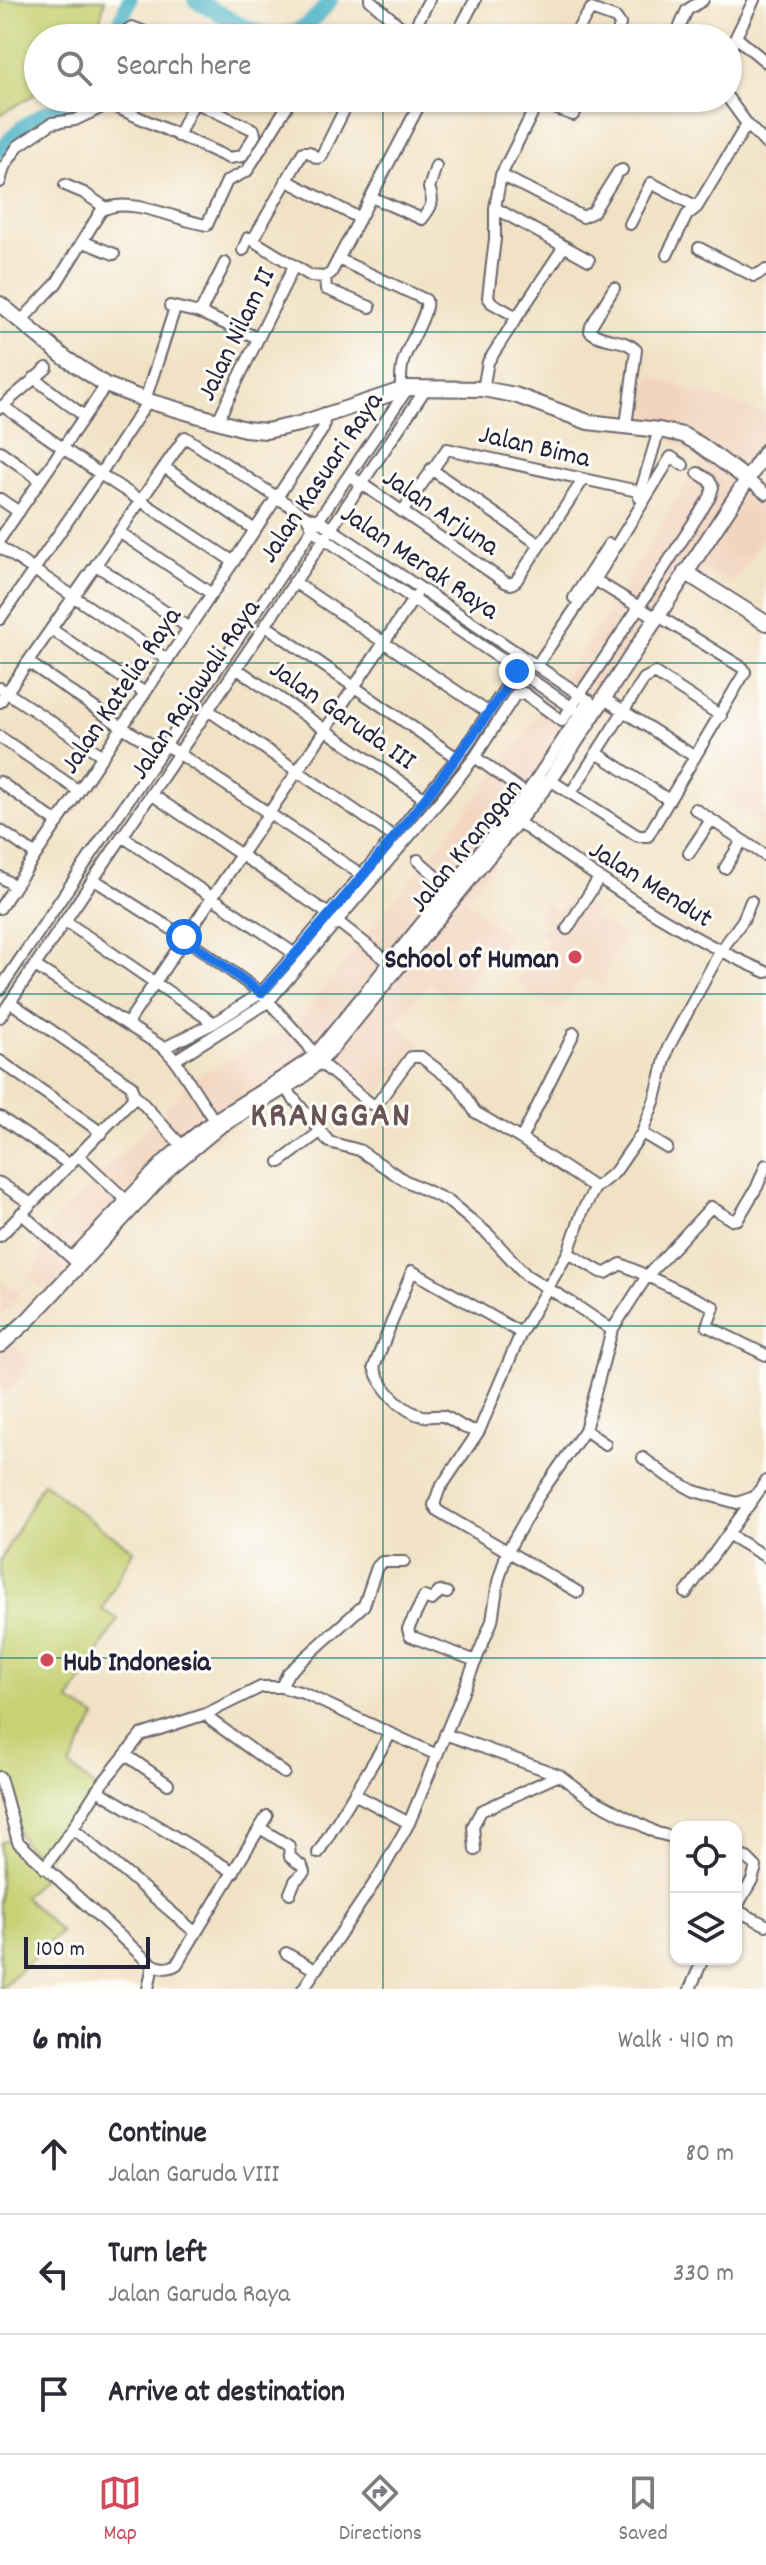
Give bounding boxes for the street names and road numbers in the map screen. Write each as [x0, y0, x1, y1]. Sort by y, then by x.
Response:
street label: Jalan Nilam II [189, 261, 288, 409]
street label: Jalan Kasuari Raya [251, 385, 396, 572]
street label: Jalan Bima [474, 417, 594, 481]
street label: Jalan Arjuna [373, 460, 506, 569]
street label: Jalan Merak Raya [331, 496, 506, 633]
street label: Jalan Rajawali Raya [122, 592, 273, 789]
street label: Jalan Katelia Raya [52, 600, 194, 783]
street label: Jalan Garuda III [260, 652, 423, 783]
street label: Jalan Kranggan [401, 771, 535, 923]
street label: Jalan Mendut [580, 832, 719, 940]

